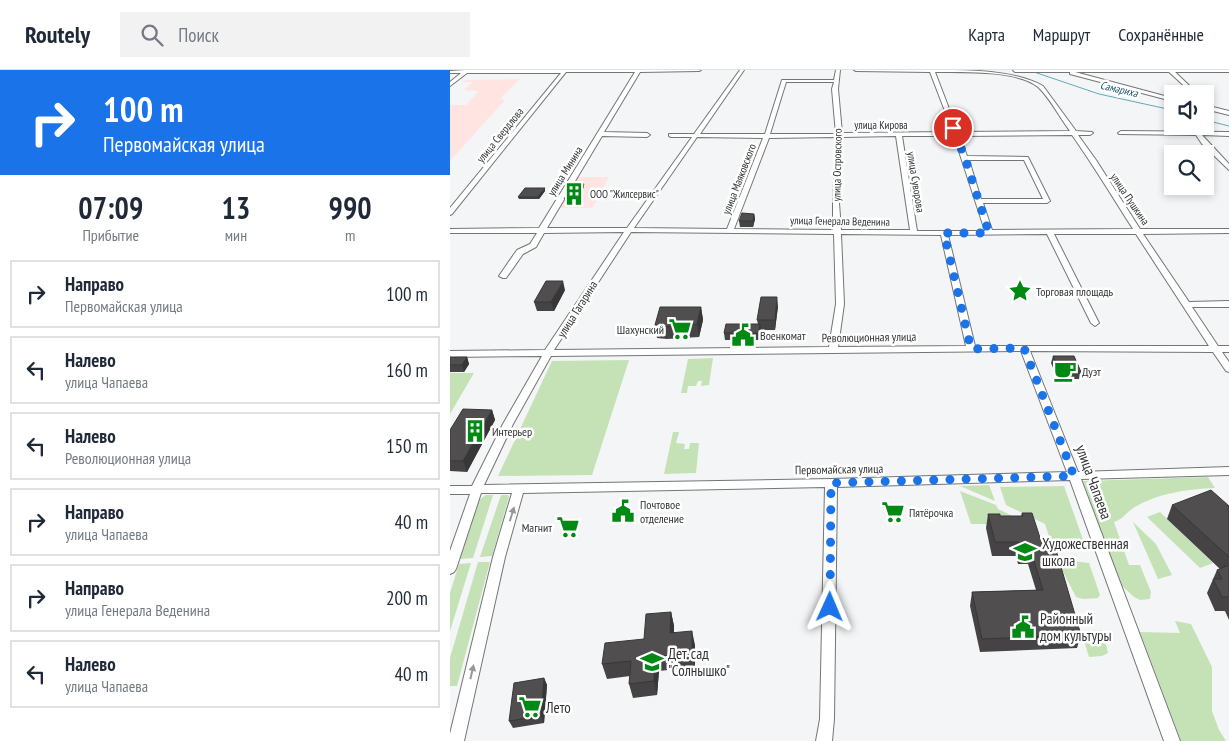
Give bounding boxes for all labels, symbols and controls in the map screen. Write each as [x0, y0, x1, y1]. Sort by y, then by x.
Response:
search box [120, 12, 470, 57]
text: Routely [25, 19, 90, 50]
icon: search [138, 21, 166, 49]
text: Поиск [178, 23, 219, 47]
text: Карта [968, 23, 1005, 46]
text: Маршрут [1033, 23, 1090, 46]
text: Сохранённые [1118, 23, 1204, 46]
water label: Самариха [1099, 78, 1140, 100]
map controls [1164, 85, 1214, 195]
button: sound [1164, 85, 1214, 135]
text: 100 m [103, 86, 184, 132]
icon: right [20, 90, 85, 155]
street label: улица Свердлова [474, 105, 526, 165]
pin [932, 107, 974, 149]
icon: arrive [939, 114, 967, 142]
street label: улица Кирова [854, 118, 908, 132]
street label: улица Островского [829, 128, 845, 202]
text: Первомайская улица [103, 130, 265, 158]
street label: улица Маяковского [719, 141, 759, 216]
street label: улица Минина [544, 144, 586, 198]
button: search [1164, 145, 1214, 195]
street label: улица Суворова [904, 151, 928, 213]
street label: улица Пушкина [1108, 170, 1152, 228]
building icon: ООО "Жилсервис" [561, 181, 587, 207]
place label: ООО "Жилсервис" [590, 187, 659, 201]
text: 07:09 [78, 188, 143, 227]
text: 13 [222, 188, 250, 227]
text: 990 [329, 188, 372, 227]
street label: улица Генерала Веденина [790, 213, 890, 229]
text: Прибытие [82, 225, 139, 245]
text: мин [225, 225, 247, 245]
text: m [345, 225, 355, 245]
text: Направо [65, 272, 124, 296]
street label: улица Гагарина [554, 278, 600, 340]
place icon: Торговая площадь [1007, 278, 1033, 304]
icon: right [22, 280, 50, 308]
text: 100 m [386, 282, 428, 306]
place label: Торговая площадь [1036, 284, 1114, 299]
text: Первомайская улица [65, 296, 183, 316]
supermarket icon: Шахунский [667, 316, 693, 342]
place label: Шахунский [617, 322, 664, 337]
public building icon: Военкомат [730, 322, 756, 348]
place label: Военкомат [760, 328, 806, 343]
street label: Революционная улица [822, 329, 917, 345]
text: Налево [65, 348, 116, 372]
icon: left [22, 356, 50, 384]
text: 160 m [386, 358, 428, 382]
cafe icon: Дуэт [1052, 358, 1078, 384]
place label: Дуэт [1082, 364, 1101, 379]
text: улица Чапаева [65, 372, 148, 392]
building icon: Интерьер [462, 418, 488, 444]
text: Налево [65, 424, 116, 448]
place label: Интерьер [492, 424, 532, 439]
icon: left [22, 432, 50, 460]
text: 150 m [386, 434, 428, 458]
street label: улица Чапаева [1072, 442, 1116, 522]
text: Революционная улица [65, 448, 191, 468]
street label: Первомайская улица [795, 461, 883, 477]
place label: Почтовое отделение [640, 497, 684, 526]
public building icon: Почтовое отделение [610, 498, 636, 524]
supermarket icon: Пятёрочка [880, 499, 906, 525]
text: Направо [65, 500, 124, 524]
place label: Пятёрочка [909, 505, 953, 520]
one-way arrow [508, 507, 516, 522]
icon: right [22, 508, 50, 536]
text: 40 m [395, 510, 428, 534]
supermarket icon: Магнит [555, 514, 581, 540]
place label: Магнит [522, 520, 552, 535]
text: улица Чапаева [65, 524, 148, 544]
place label: Художественная школа [1042, 534, 1129, 570]
school or university icon: Художественная школа [1012, 539, 1038, 565]
text: Направо [65, 576, 124, 600]
position arrow [803, 580, 855, 632]
icon: right [22, 584, 50, 612]
text: 200 m [386, 586, 428, 610]
text: улица Генерала Веденина [65, 600, 210, 620]
place label: Районный дом культуры [1040, 609, 1112, 645]
public building icon: Районный дом культуры [1010, 614, 1036, 640]
place label: Дет. сад "Солнышко" [668, 644, 730, 680]
school or university icon: Дет. сад "Солнышко" [639, 649, 665, 675]
text: Налево [65, 652, 116, 676]
icon: left [22, 660, 50, 688]
text: 40 m [395, 662, 428, 686]
one-way arrow [468, 664, 476, 679]
text: улица Чапаева [65, 676, 148, 696]
supermarket icon: Лето [517, 694, 543, 720]
place label: Лето [545, 698, 571, 717]

